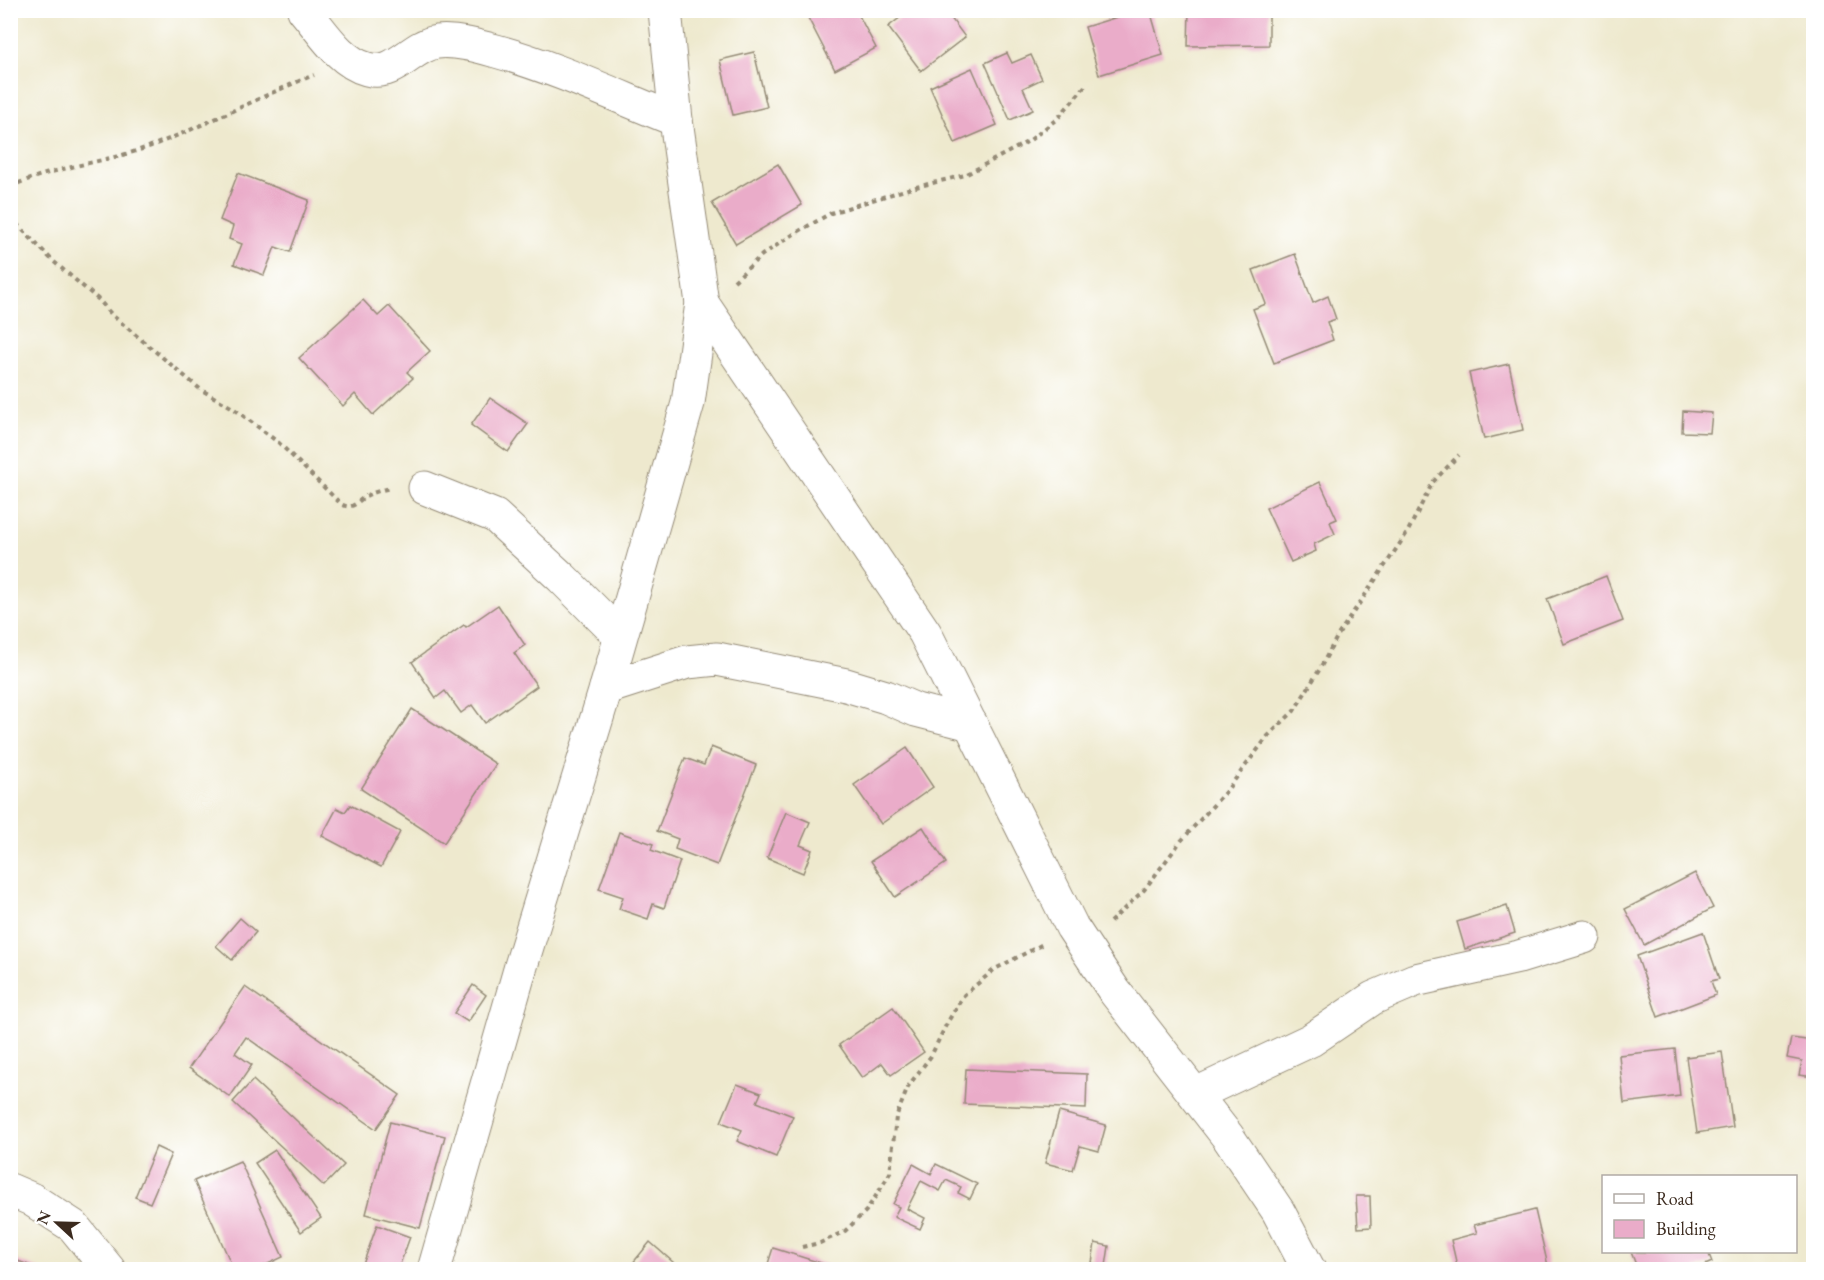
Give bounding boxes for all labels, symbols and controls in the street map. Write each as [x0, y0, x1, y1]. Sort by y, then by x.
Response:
legend [1602, 1175, 1797, 1253]
text: Road [1656, 1187, 1695, 1210]
north arrow [27, 1193, 87, 1253]
text: N [31, 1208, 56, 1228]
text: Building [1656, 1217, 1716, 1240]

